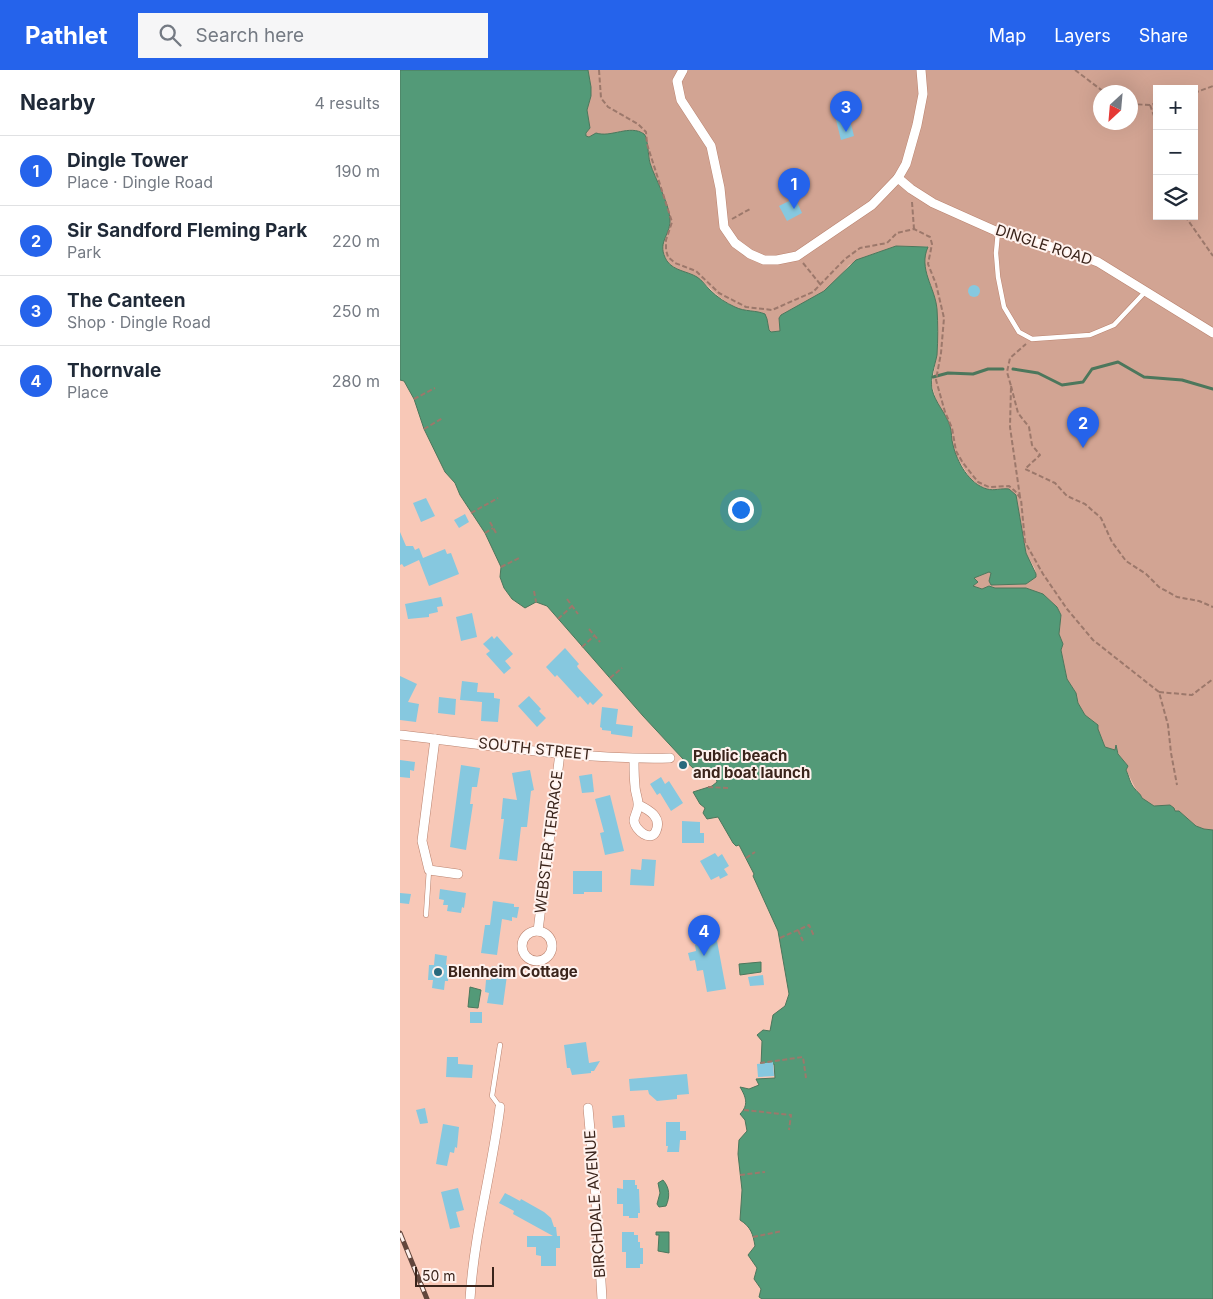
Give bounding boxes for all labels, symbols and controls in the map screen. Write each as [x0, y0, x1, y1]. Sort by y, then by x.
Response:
search box [138, 13, 488, 58]
text: Pathlet [25, 21, 108, 50]
icon: search [156, 21, 184, 49]
text: Search here [196, 24, 304, 47]
text: Map [989, 25, 1026, 46]
text: Layers [1054, 25, 1111, 46]
text: Share [1139, 25, 1188, 46]
north arrow [1093, 85, 1138, 130]
map controls [1153, 85, 1198, 220]
button: + [1153, 85, 1198, 130]
text: Nearby [20, 90, 95, 115]
pin: 3 [830, 91, 862, 132]
text: 4 results [315, 93, 380, 113]
button: − [1153, 130, 1198, 175]
text: Dingle Tower [67, 149, 188, 172]
text: 1 [33, 161, 39, 181]
text: 190 m [335, 161, 380, 181]
pin: 1 [778, 168, 810, 209]
text: Place · Dingle Road [67, 172, 213, 192]
button: layers [1153, 175, 1198, 220]
text: Sir Sandford Fleming Park [67, 219, 307, 242]
street label: DINGLE ROAD [993, 220, 1095, 269]
text: 2 [31, 231, 41, 251]
text: 220 m [332, 231, 380, 251]
text: Park [67, 242, 101, 262]
text: The Canteen [67, 289, 185, 312]
text: 3 [31, 301, 41, 321]
text: 250 m [332, 301, 380, 321]
text: Shop · Dingle Road [67, 312, 211, 332]
text: Thornvale [67, 359, 161, 382]
text: 4 [31, 371, 41, 391]
text: 280 m [332, 371, 380, 391]
text: Place [67, 382, 109, 402]
pin: 2 [1067, 407, 1099, 448]
your location [728, 497, 754, 523]
street label: SOUTH STREET [477, 733, 593, 764]
place label: Public beach and boat launch [693, 746, 810, 782]
marker: Public beach and boat launch [677, 759, 689, 771]
street label: WEBSTER TERRACE [530, 770, 567, 914]
pin: 4 [688, 915, 720, 956]
place label: Blenheim Cottage [448, 962, 578, 981]
marker: Blenheim Cottage [432, 966, 444, 978]
street label: BIRCHDALE AVENUE [580, 1129, 609, 1279]
scale bar [415, 1264, 494, 1287]
text: 50 m [422, 1267, 456, 1284]

